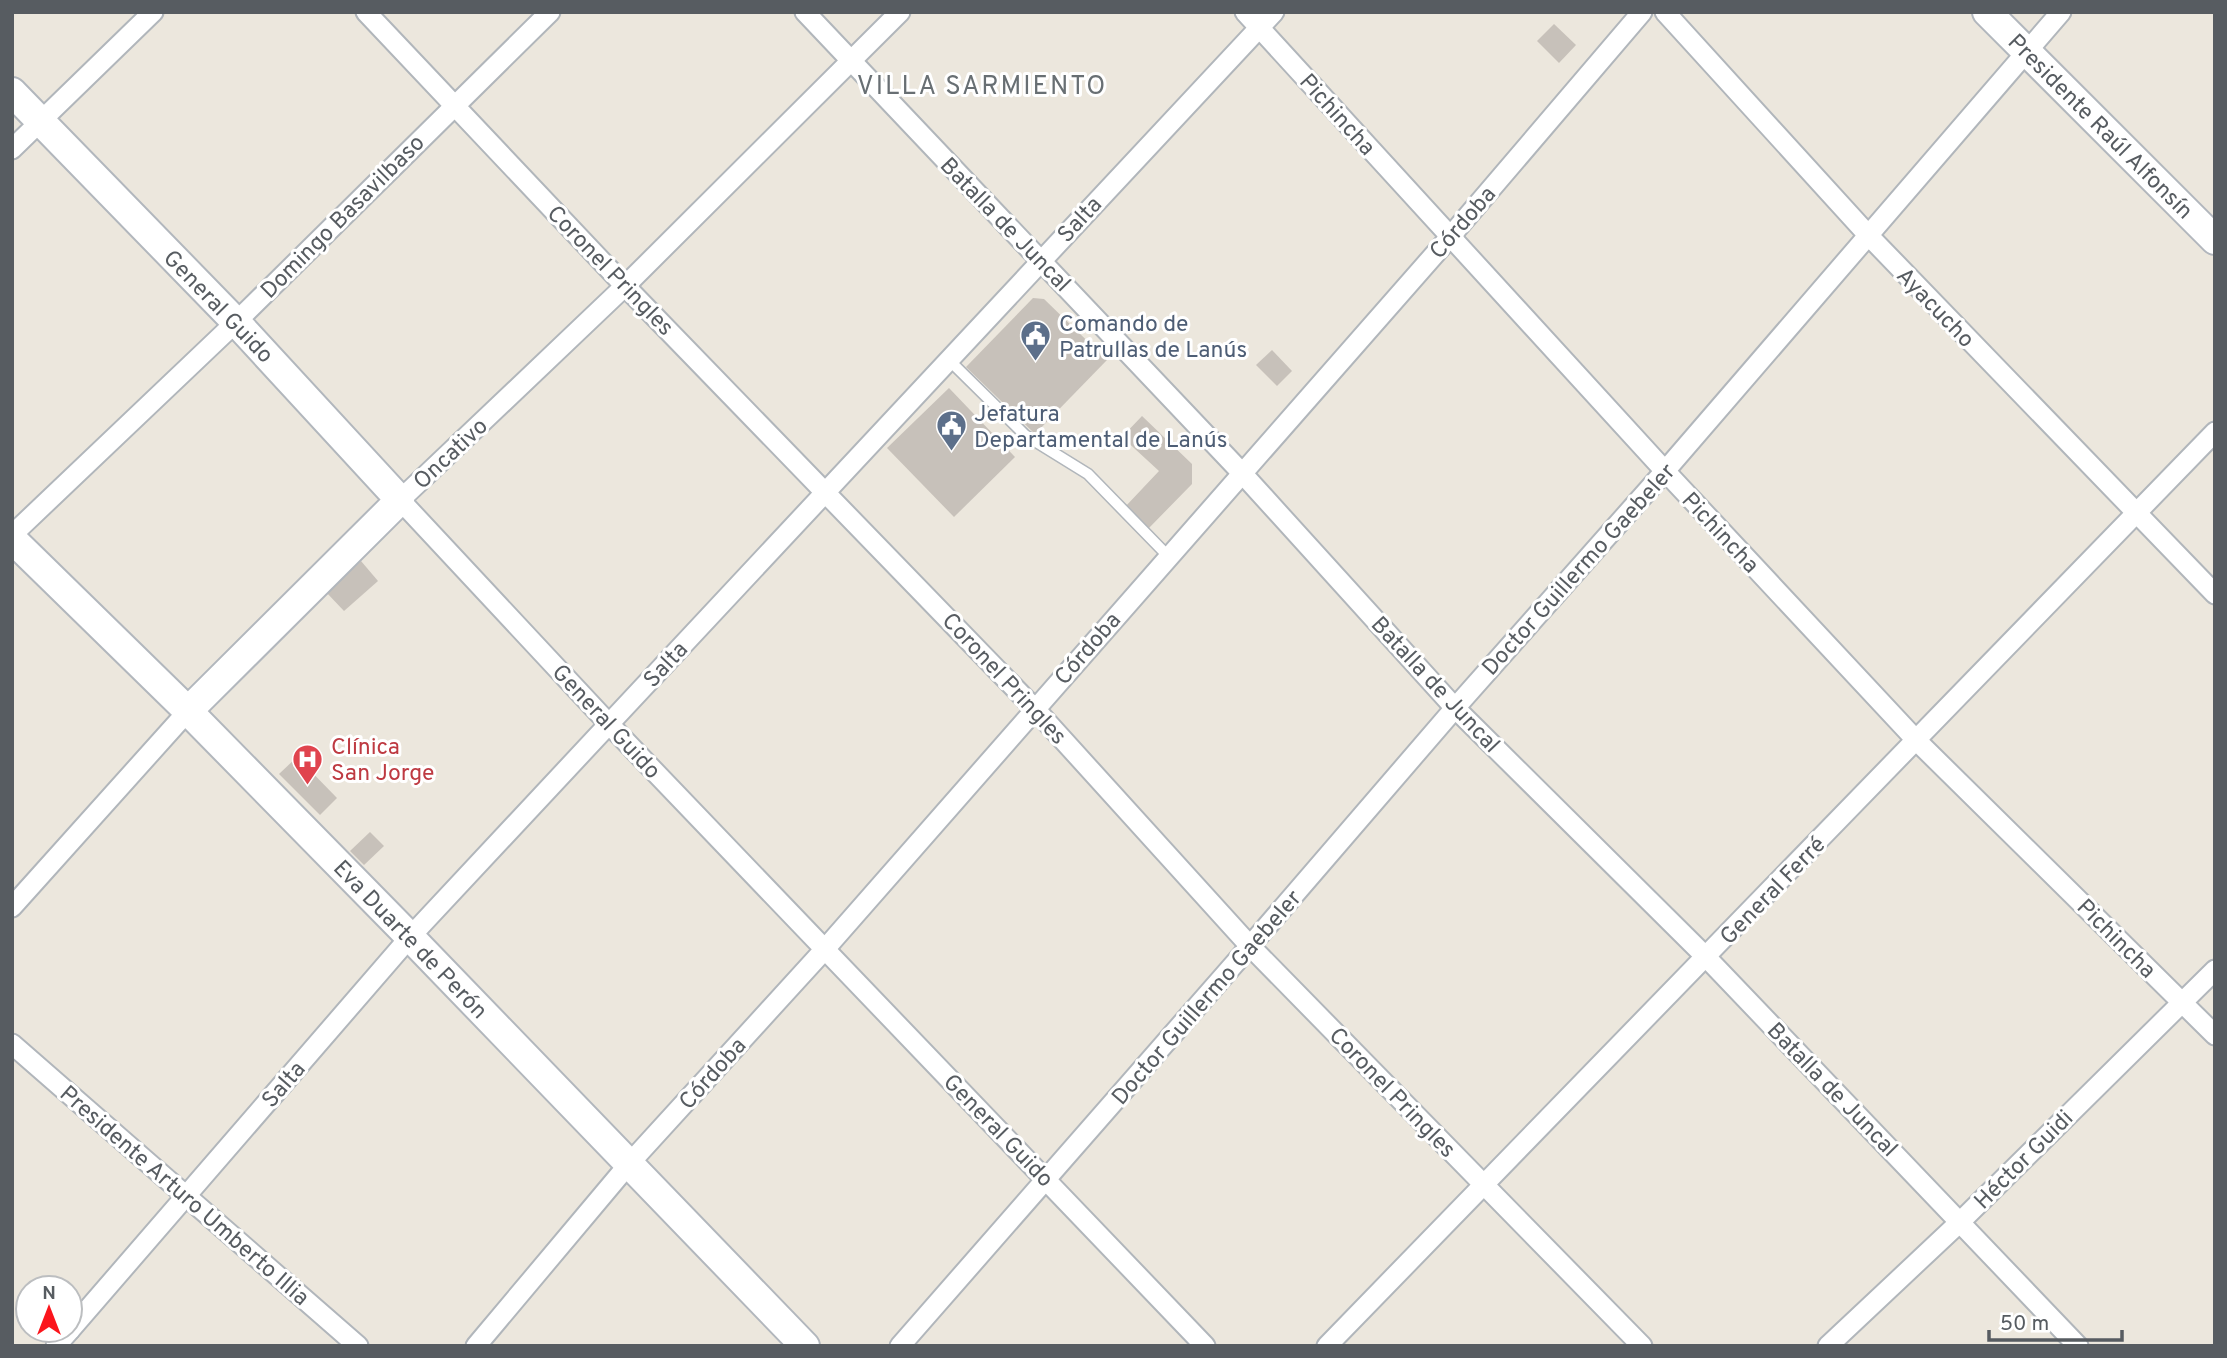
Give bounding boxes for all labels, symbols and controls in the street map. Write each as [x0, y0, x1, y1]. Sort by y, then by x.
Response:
street label: Presidente Raúl Alfonsín [2000, 29, 2198, 227]
street label: Pichincha [1292, 69, 1381, 163]
district label: VILLA SARMIENTO [857, 71, 1107, 104]
street label: Domingo Basavilbaso [256, 130, 432, 306]
street label: Batalla de Juncal [933, 152, 1076, 299]
street label: Córdoba [1424, 181, 1503, 266]
street label: Salta [1052, 192, 1109, 250]
street label: Coronel Pringles [540, 200, 679, 343]
street label: General Guido [156, 245, 279, 371]
street label: Ayacucho [1889, 263, 1979, 355]
place label: Comando de Patrullas de Lanús [1059, 311, 1247, 366]
public building icon: Comando de Patrullas de Lanús [1019, 319, 1053, 363]
place label: Jefatura Departamental de Lanús [974, 401, 1228, 456]
public building icon: Jefatura Departamental de Lanús [934, 409, 968, 453]
street label: Oncativo [408, 413, 495, 497]
street label: Doctor Guillermo Gaebeler [1477, 459, 1683, 683]
street label: Pichincha [1674, 487, 1764, 580]
street label: Córdoba [1049, 607, 1128, 692]
street label: Coronel Pringles [935, 608, 1072, 752]
street label: Batalla de Juncal [1363, 611, 1505, 760]
street label: Salta [638, 637, 695, 695]
street label: General Guido [545, 659, 666, 786]
place label: Clínica San Jorge [331, 734, 434, 789]
hospital icon: Clínica San Jorge [291, 742, 325, 786]
street label: General Ferré [1715, 831, 1833, 952]
street label: Eva Duarte de Perón [326, 855, 493, 1026]
street label: Doctor Guillermo Gaebeler [1107, 885, 1309, 1112]
street label: Pichincha [2069, 894, 2161, 986]
street label: Batalla de Juncal [1760, 1017, 1903, 1164]
street label: Coronel Pringles [1322, 1022, 1461, 1165]
street label: Córdoba [674, 1033, 754, 1117]
street label: Salta [257, 1056, 313, 1115]
street label: General Guido [936, 1069, 1059, 1195]
street label: Presidente Arturo Umberto Illia [53, 1080, 314, 1313]
street label: Héctor Guidi [1969, 1105, 2081, 1217]
north arrow [14, 1274, 84, 1344]
text: N [42, 1282, 56, 1306]
scale bar [1989, 1298, 2122, 1342]
text: 50 m [2000, 1311, 2049, 1338]

